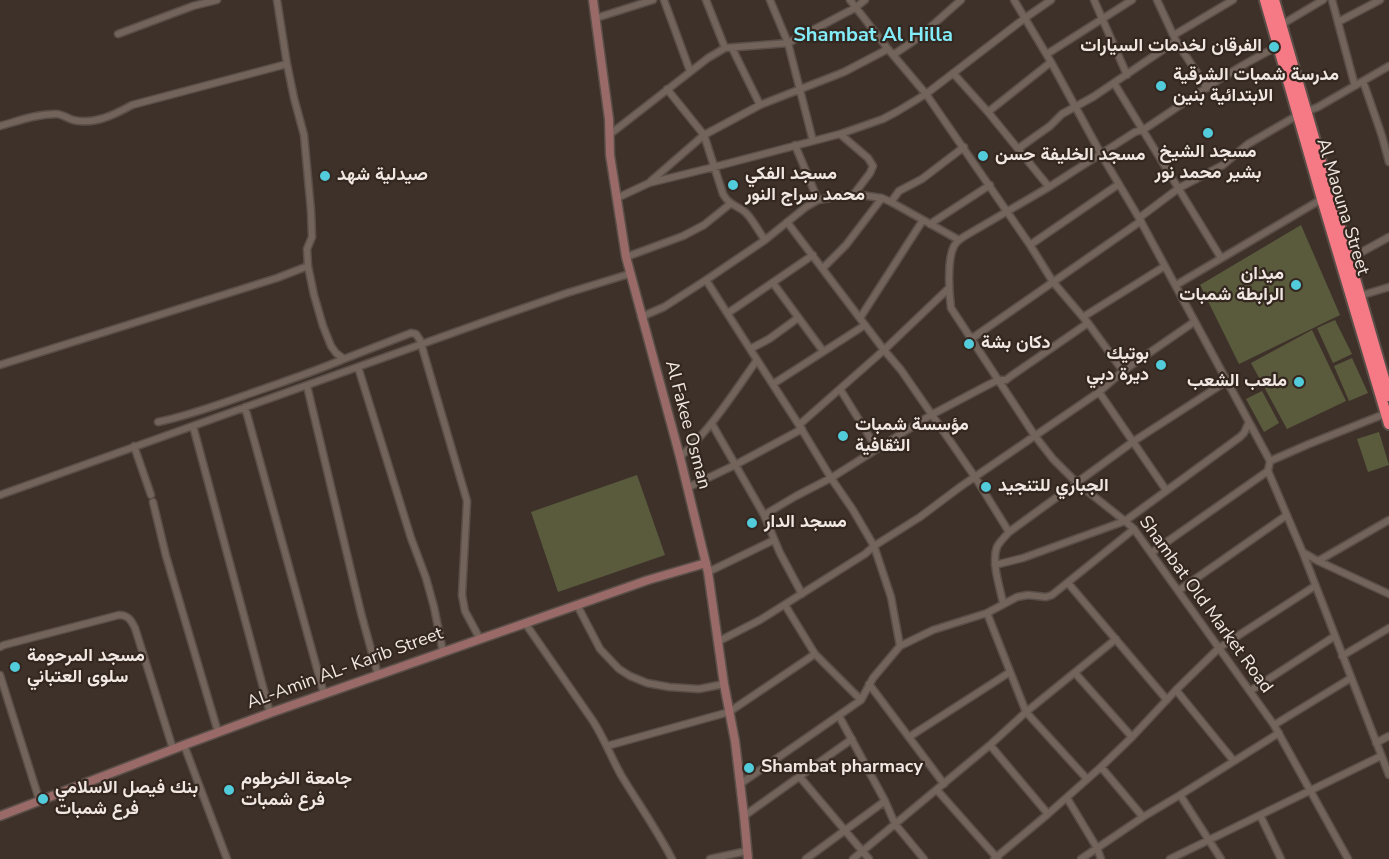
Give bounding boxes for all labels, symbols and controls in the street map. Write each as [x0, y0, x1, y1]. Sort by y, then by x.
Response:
district label: Shambat Al Hilla [793, 24, 953, 48]
place label: الفرقان لخدمات السيارات [1080, 36, 1262, 58]
marker: الفرقان لخدمات السيارات [1267, 40, 1281, 54]
place label: مدرسة شمبات الشرقية الابتدائية بنين [1173, 65, 1339, 107]
marker: مدرسة شمبات الشرقية الابتدائية بنين [1154, 79, 1168, 93]
marker: مسجد الشيخ بشير محمد نور [1201, 126, 1215, 140]
street label: Al Maouna Street [1311, 136, 1373, 278]
place label: مسجد الشيخ بشير محمد نور [1155, 142, 1261, 184]
place label: مسجد الخليفة حسن [995, 145, 1145, 167]
marker: مسجد الخليفة حسن [976, 149, 990, 163]
place label: مسجد الفكي محمد سراج النور [745, 164, 865, 207]
place label: صيدلية شهد [337, 165, 428, 187]
marker: صيدلية شهد [318, 169, 332, 183]
marker: مسجد الفكي محمد سراج النور [726, 178, 740, 192]
place label: ميدان الرابطة شمبات [1179, 264, 1284, 306]
marker: ميدان الرابطة شمبات [1289, 278, 1303, 292]
place label: دكان بشة [981, 333, 1051, 355]
marker: دكان بشة [962, 337, 976, 351]
place label: بوتيك ديرة دبي [1086, 344, 1149, 386]
street label: Al Fakee Osman [659, 358, 715, 492]
marker: بوتيك ديرة دبي [1154, 358, 1168, 372]
place label: ملعب الشعب [1187, 371, 1287, 393]
marker: ملعب الشعب [1292, 375, 1306, 389]
place label: مؤسسة شمبات الثقافية [855, 415, 969, 458]
marker: مؤسسة شمبات الثقافية [836, 429, 850, 443]
place label: الجباري للتنجيد [998, 476, 1109, 498]
marker: الجباري للتنجيد [979, 480, 993, 494]
place label: مسجد الدار [764, 512, 847, 534]
street label: Shambat Old Market Road [1133, 512, 1277, 698]
marker: مسجد الدار [745, 516, 759, 530]
street label: AL-Amin AL- Karib Street [244, 623, 446, 715]
place label: مسجد المرحومة سلوى العتباني [27, 646, 145, 688]
marker: مسجد المرحومة سلوى العتباني [8, 660, 22, 674]
place label: Shambat pharmacy [761, 757, 923, 779]
marker: Shambat pharmacy [742, 761, 756, 775]
place label: جامعة الخرطوم فرع شمبات [241, 769, 352, 812]
place label: بنك فيصل الاسلامي فرع شمبات [55, 778, 198, 820]
marker: جامعة الخرطوم فرع شمبات [222, 783, 236, 797]
marker: بنك فيصل الاسلامي فرع شمبات [36, 792, 50, 806]

